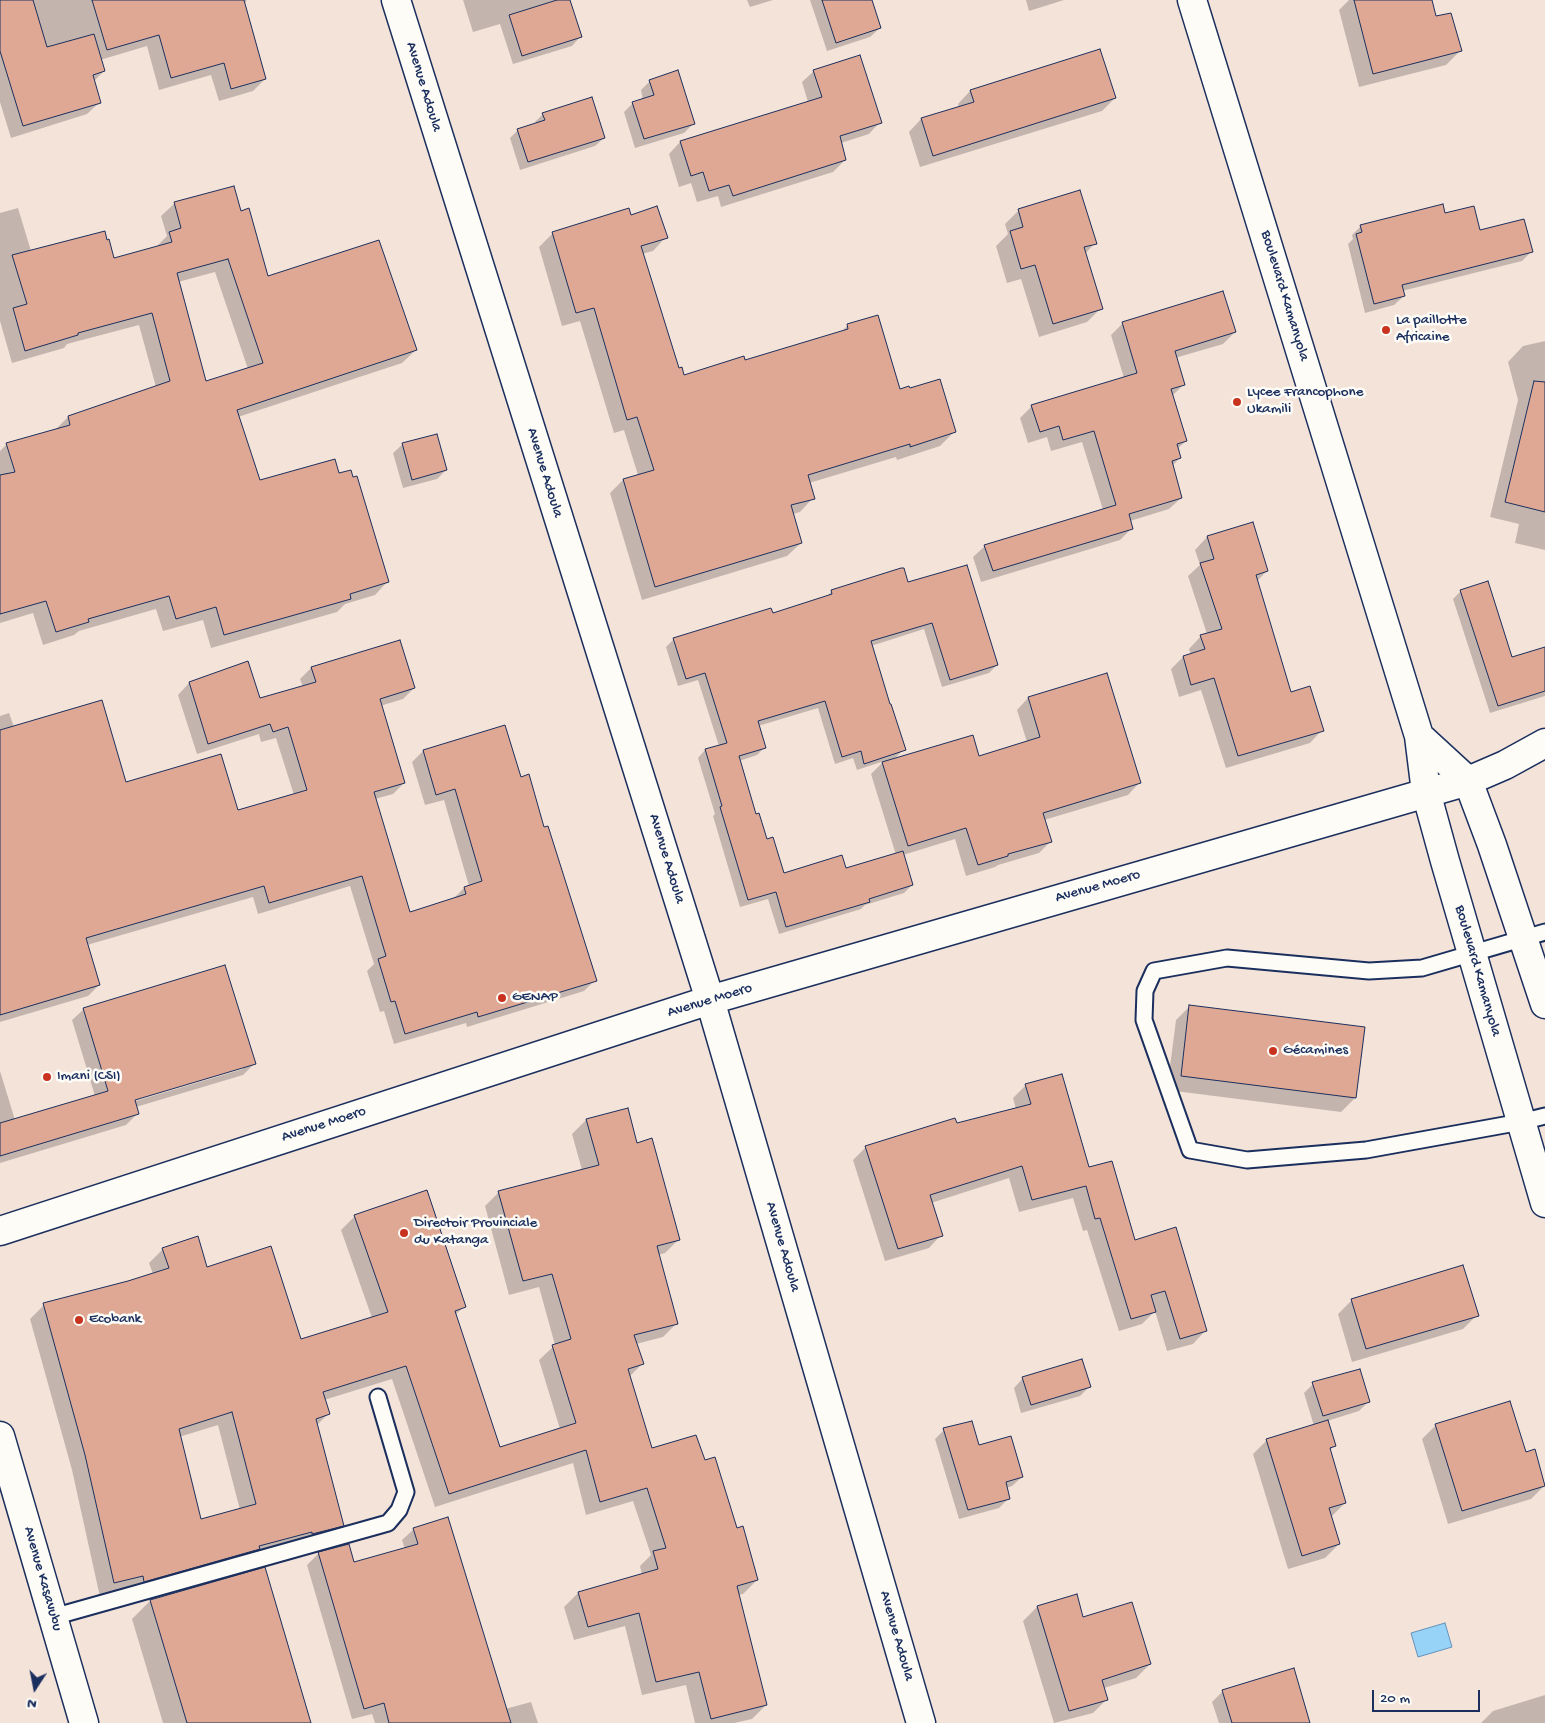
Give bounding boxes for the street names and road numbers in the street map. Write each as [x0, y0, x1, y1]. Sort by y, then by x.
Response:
street label: Avenue Adoula [401, 40, 445, 134]
street label: Boulevard Kamanyola [1256, 229, 1312, 363]
street label: Avenue Adoula [522, 426, 566, 520]
street label: Avenue Adoula [644, 812, 688, 906]
street label: Avenue Moero [1053, 866, 1143, 908]
street label: Boulevard Kamanyola [1450, 903, 1504, 1039]
street label: Avenue Moero [665, 980, 755, 1022]
street label: Avenue Moero [280, 1103, 368, 1147]
street label: Avenue Adoula [761, 1200, 803, 1294]
street label: Avenue Kasavubu [19, 1525, 65, 1633]
street label: Avenue Adoula [875, 1589, 917, 1683]

